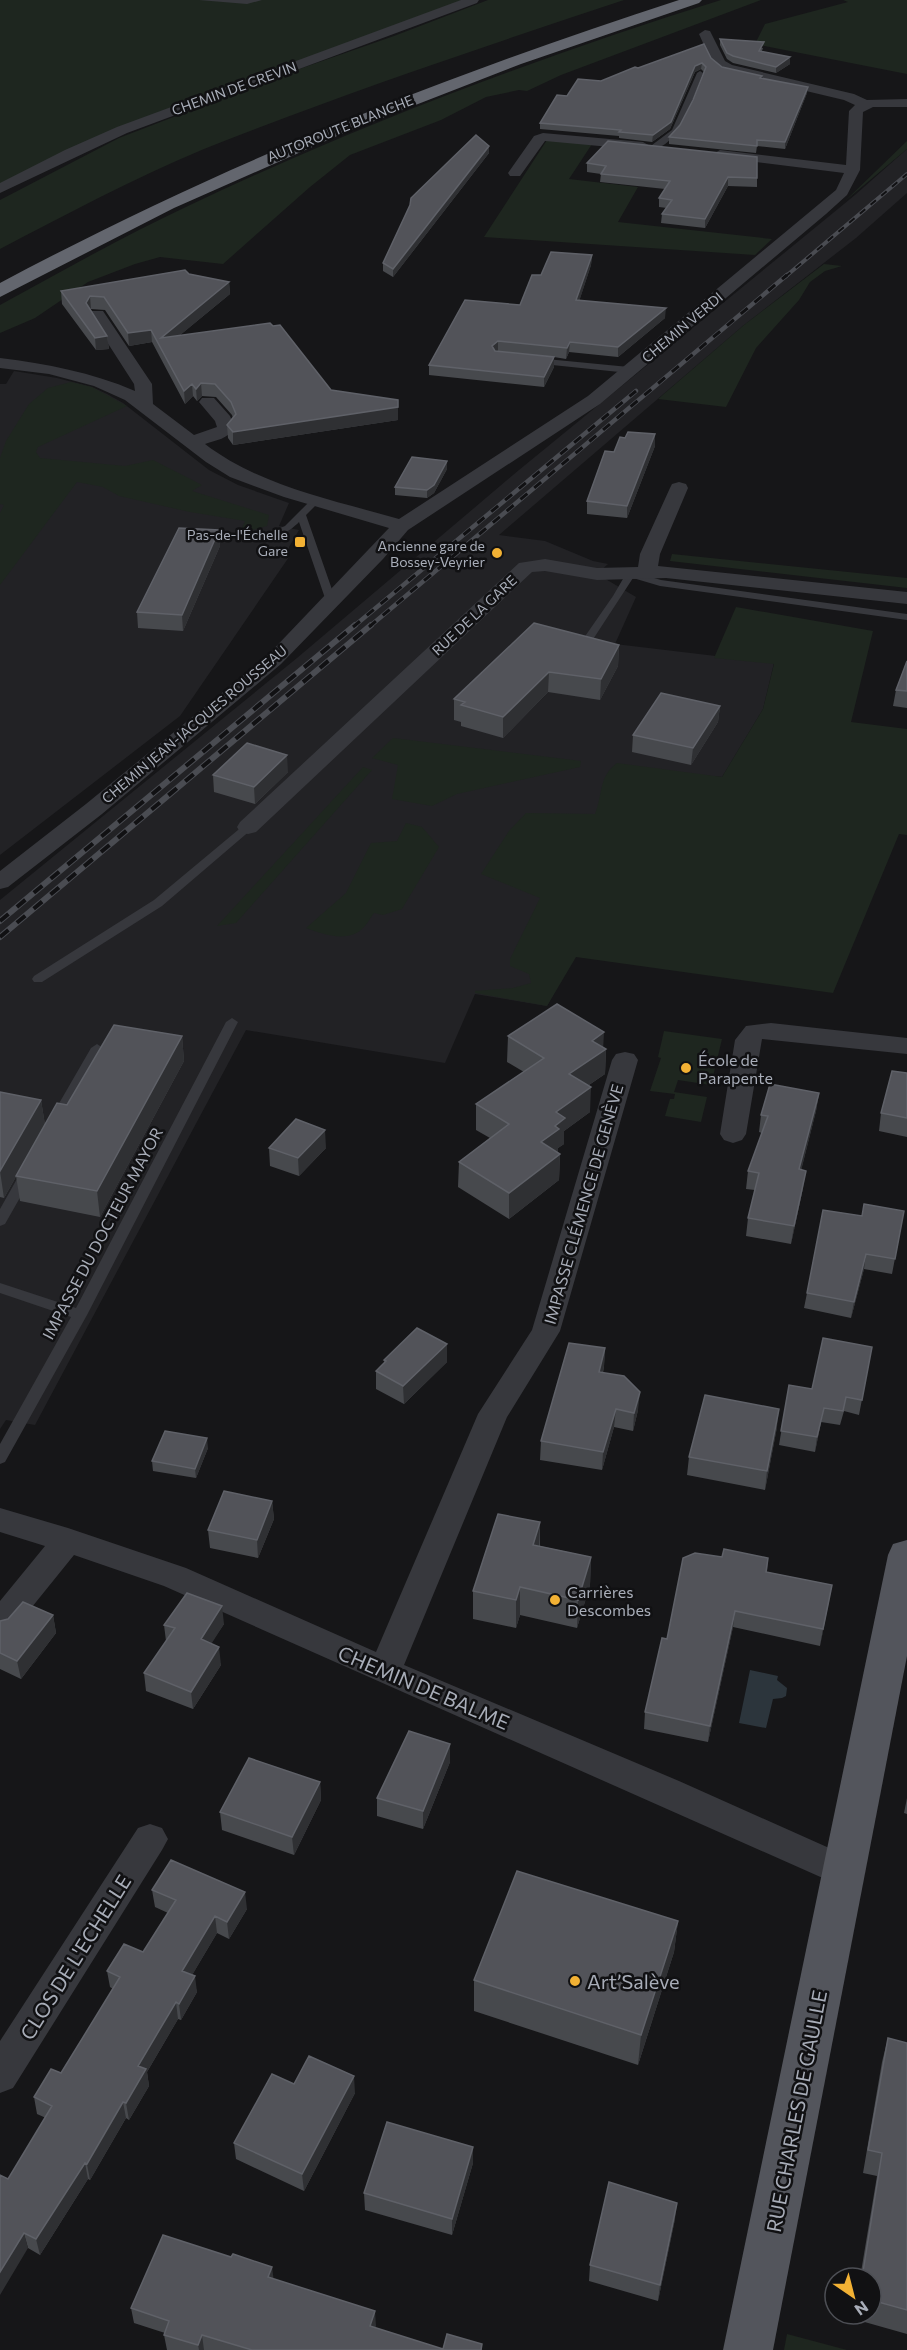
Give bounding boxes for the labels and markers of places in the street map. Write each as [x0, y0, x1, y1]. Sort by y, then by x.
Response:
place label: Pas-de-l'Échelle Gare [187, 526, 288, 559]
marker: Pas-de-l'Échelle Gare [293, 535, 307, 549]
place label: Ancienne gare de Bossey-Veyrier [378, 537, 485, 570]
marker: Ancienne gare de Bossey-Veyrier [490, 546, 504, 560]
place label: École de Parapente [698, 1050, 773, 1087]
marker: École de Parapente [679, 1061, 693, 1075]
place label: Carrières Descombes [567, 1582, 651, 1619]
marker: Carrières Descombes [548, 1593, 562, 1607]
place label: Art’Salève [587, 1969, 680, 1993]
marker: Art’Salève [568, 1974, 582, 1988]

